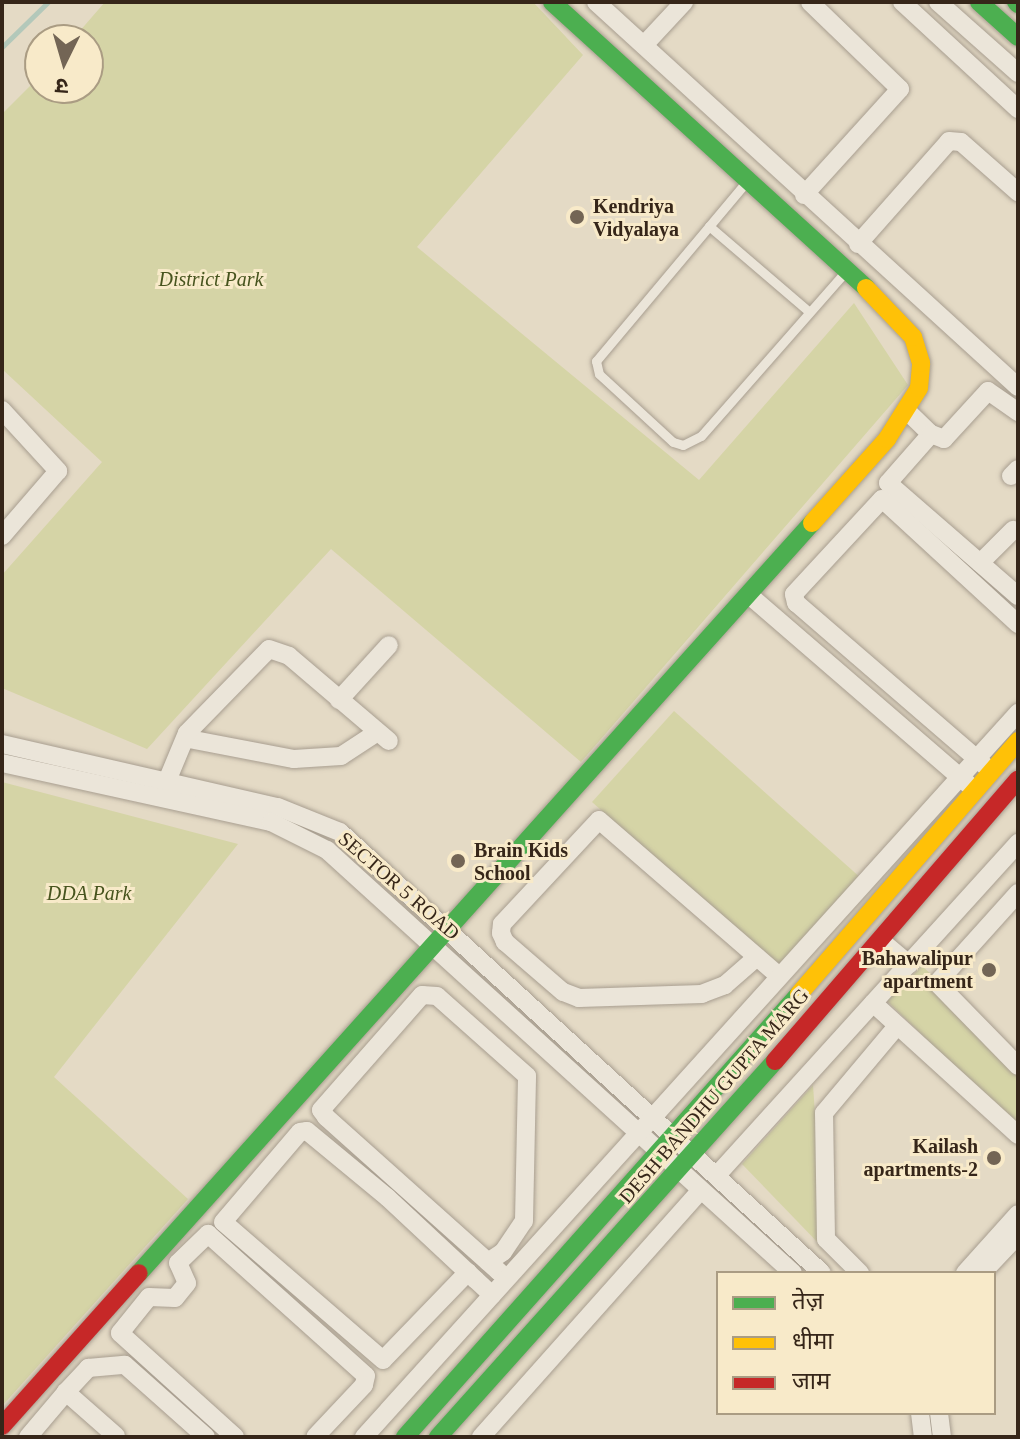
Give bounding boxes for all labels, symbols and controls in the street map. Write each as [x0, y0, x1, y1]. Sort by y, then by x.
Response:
north arrow [24, 24, 104, 104]
text: उ [55, 73, 70, 99]
place label: Kendriya Vidyalaya [593, 194, 679, 241]
marker: Kendriya Vidyalaya [568, 208, 586, 226]
park label: District Park [159, 267, 263, 291]
street label: SECTOR 5 ROAD [333, 827, 465, 945]
place label: Brain Kids School [474, 838, 568, 885]
marker: Brain Kids School [449, 852, 467, 870]
park label: DDA Park [47, 881, 131, 905]
place label: Bahawalipur apartment [862, 946, 973, 993]
marker: Bahawalipur apartment [980, 961, 998, 979]
street label: DESH BANDHU GUPTA MARG [614, 983, 814, 1209]
place label: Kailash apartments-2 [864, 1134, 978, 1181]
marker: Kailash apartments-2 [985, 1149, 1003, 1167]
legend [716, 1271, 996, 1415]
text: तेज़ [792, 1288, 824, 1314]
text: धीमा [792, 1328, 834, 1354]
text: जाम [792, 1368, 830, 1394]

